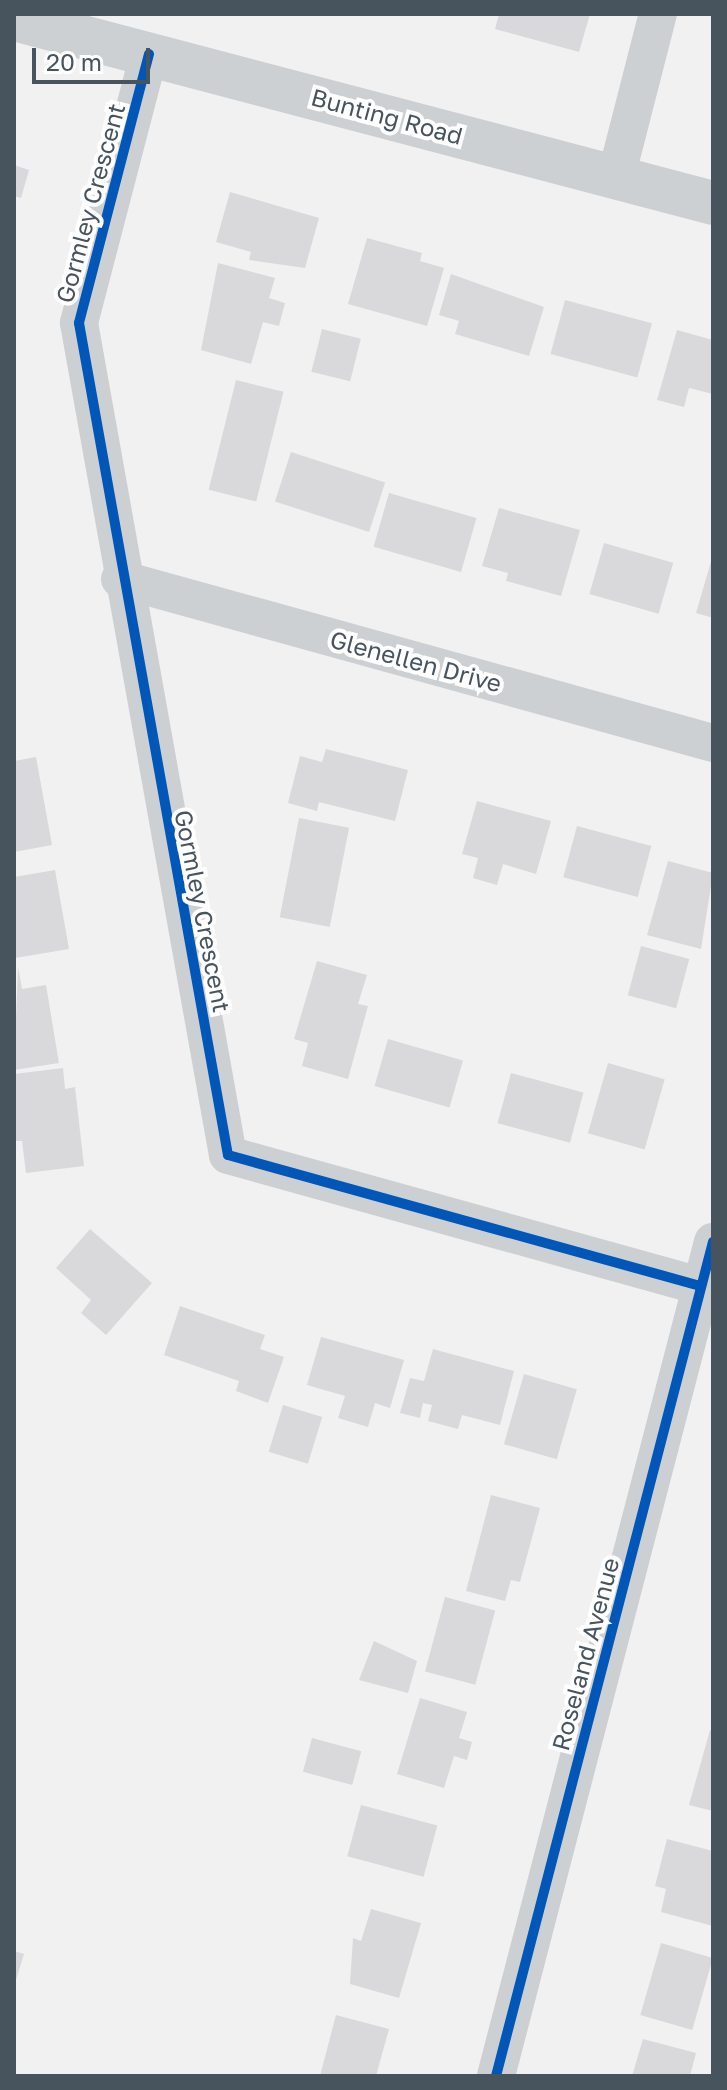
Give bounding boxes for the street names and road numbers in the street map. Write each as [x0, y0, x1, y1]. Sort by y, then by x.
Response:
street label: Bunting Road [308, 82, 466, 150]
street label: Gormley Crescent [50, 100, 130, 306]
street label: Glenellen Drive [327, 624, 505, 698]
street label: Gormley Crescent [169, 807, 237, 1015]
street label: Roseland Avenue [545, 1554, 625, 1754]

